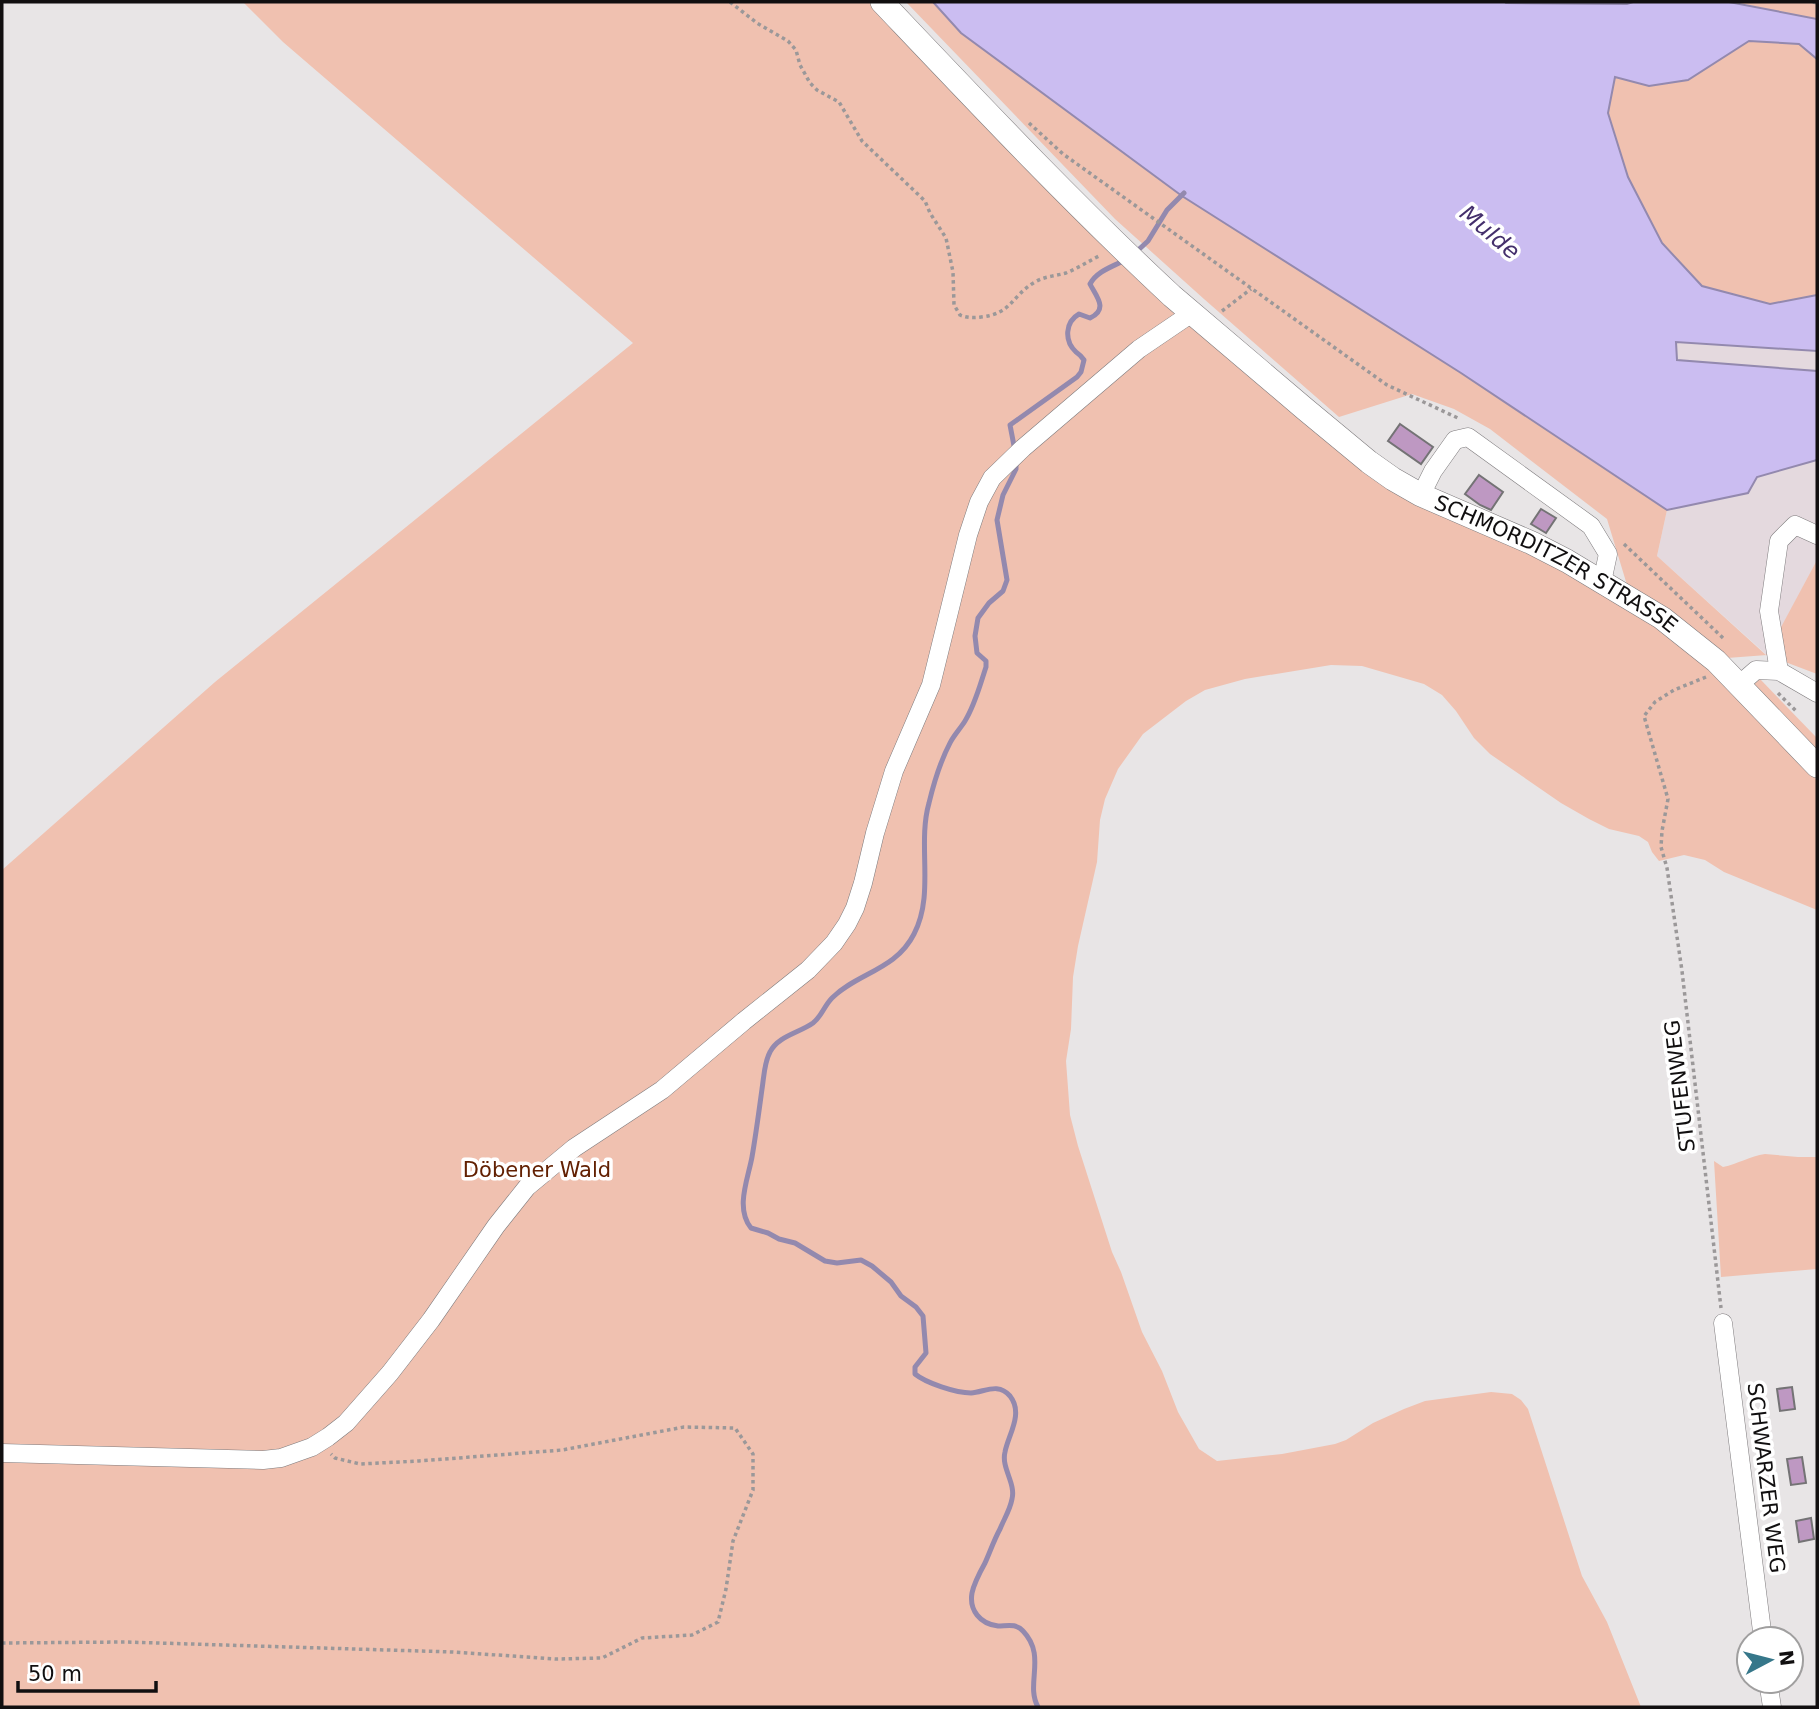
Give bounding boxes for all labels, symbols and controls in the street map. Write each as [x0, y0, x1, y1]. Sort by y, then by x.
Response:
water label: Mulde [1455, 200, 1525, 264]
street label: SCHMORDITZER STRASSE [1431, 490, 1682, 638]
street label: STUFENWEG [1660, 1019, 1700, 1153]
park label: Döbener Wald [463, 1158, 611, 1182]
street label: SCHWARZER WEG [1742, 1381, 1790, 1575]
north arrow [1735, 1625, 1805, 1695]
text: N [1775, 1649, 1799, 1667]
scale bar [18, 1650, 156, 1694]
text: 50 m [28, 1662, 82, 1686]

